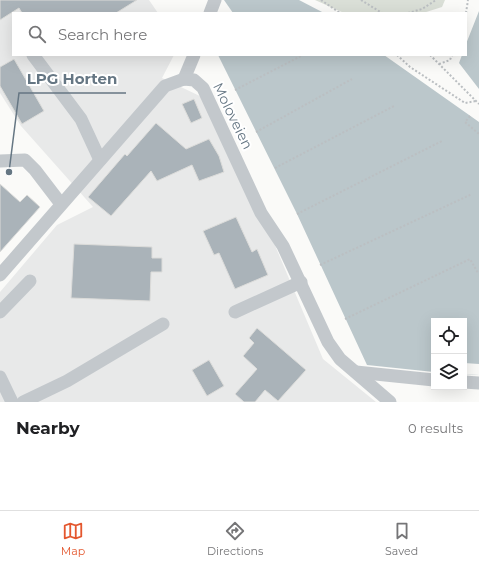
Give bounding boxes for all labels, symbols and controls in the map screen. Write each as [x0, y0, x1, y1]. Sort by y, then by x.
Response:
search box [12, 12, 467, 56]
icon: search [26, 23, 48, 45]
text: Search here [58, 25, 147, 44]
callout: LPG Horten [19, 66, 126, 93]
text: LPG Horten [27, 69, 117, 88]
street label: Moloveien [209, 80, 257, 152]
map controls [431, 318, 467, 390]
button: locate [431, 318, 467, 354]
button: layers [431, 354, 467, 390]
text: Nearby [16, 418, 80, 438]
text: 0 results [408, 420, 463, 436]
tab: Map [61, 520, 85, 558]
tab: Directions [207, 520, 263, 558]
tab: Saved [385, 520, 418, 558]

